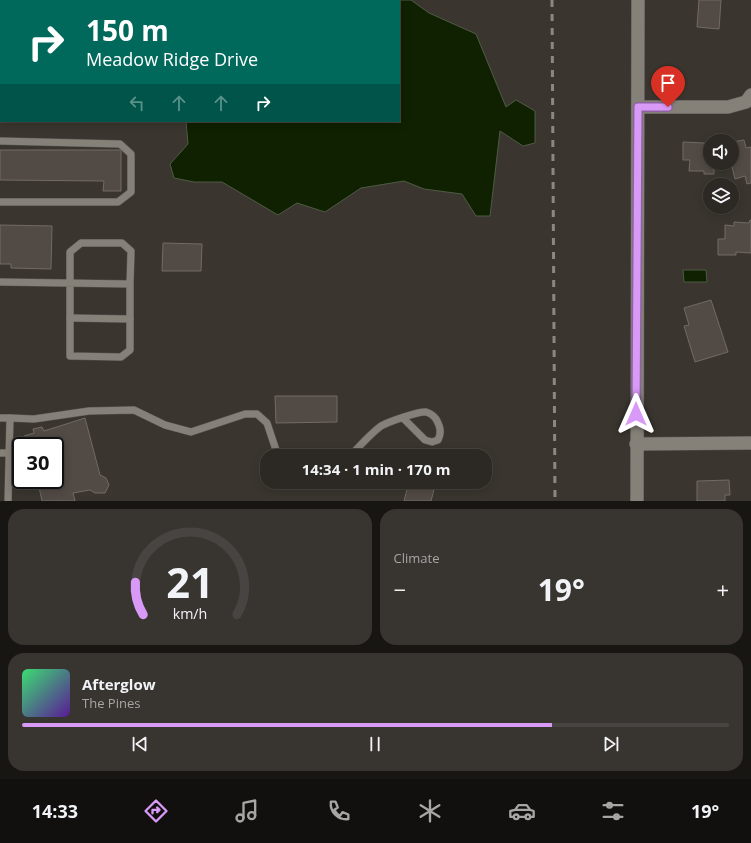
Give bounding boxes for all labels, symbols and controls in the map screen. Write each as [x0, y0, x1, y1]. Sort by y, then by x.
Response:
text: 150 m [86, 11, 169, 49]
icon: right [20, 16, 72, 68]
text: Meadow Ridge Drive [86, 47, 258, 71]
pin [651, 66, 685, 107]
icon: arrive [657, 72, 679, 94]
icon: left [126, 92, 148, 114]
icon: ahead [168, 92, 190, 114]
icon: ahead [210, 92, 232, 114]
icon: right [252, 92, 274, 114]
map controls [703, 134, 739, 214]
button: sound [703, 134, 739, 170]
button: layers [703, 178, 739, 214]
position arrow [615, 393, 657, 435]
speed limit sign: 30 [12, 437, 64, 489]
text: 14:34 · 1 min · 170 m [302, 459, 450, 479]
text: Climate [394, 549, 439, 567]
text: 21 [166, 554, 214, 610]
text: 19° [538, 569, 585, 610]
text: − [394, 574, 406, 604]
text: + [716, 574, 729, 604]
text: km/h [172, 604, 207, 623]
text: Afterglow [82, 674, 156, 694]
text: The Pines [82, 694, 140, 712]
icon: previous [129, 733, 151, 755]
icon: pause [364, 733, 386, 755]
icon: next [600, 733, 622, 755]
icon: directions [142, 797, 170, 825]
icon: music [233, 797, 261, 825]
icon: phone [325, 797, 353, 825]
icon: climate [416, 797, 444, 825]
icon: car [508, 797, 536, 825]
icon: filters [599, 797, 627, 825]
text: 14:33 [32, 799, 78, 823]
text: 19° [691, 799, 719, 823]

